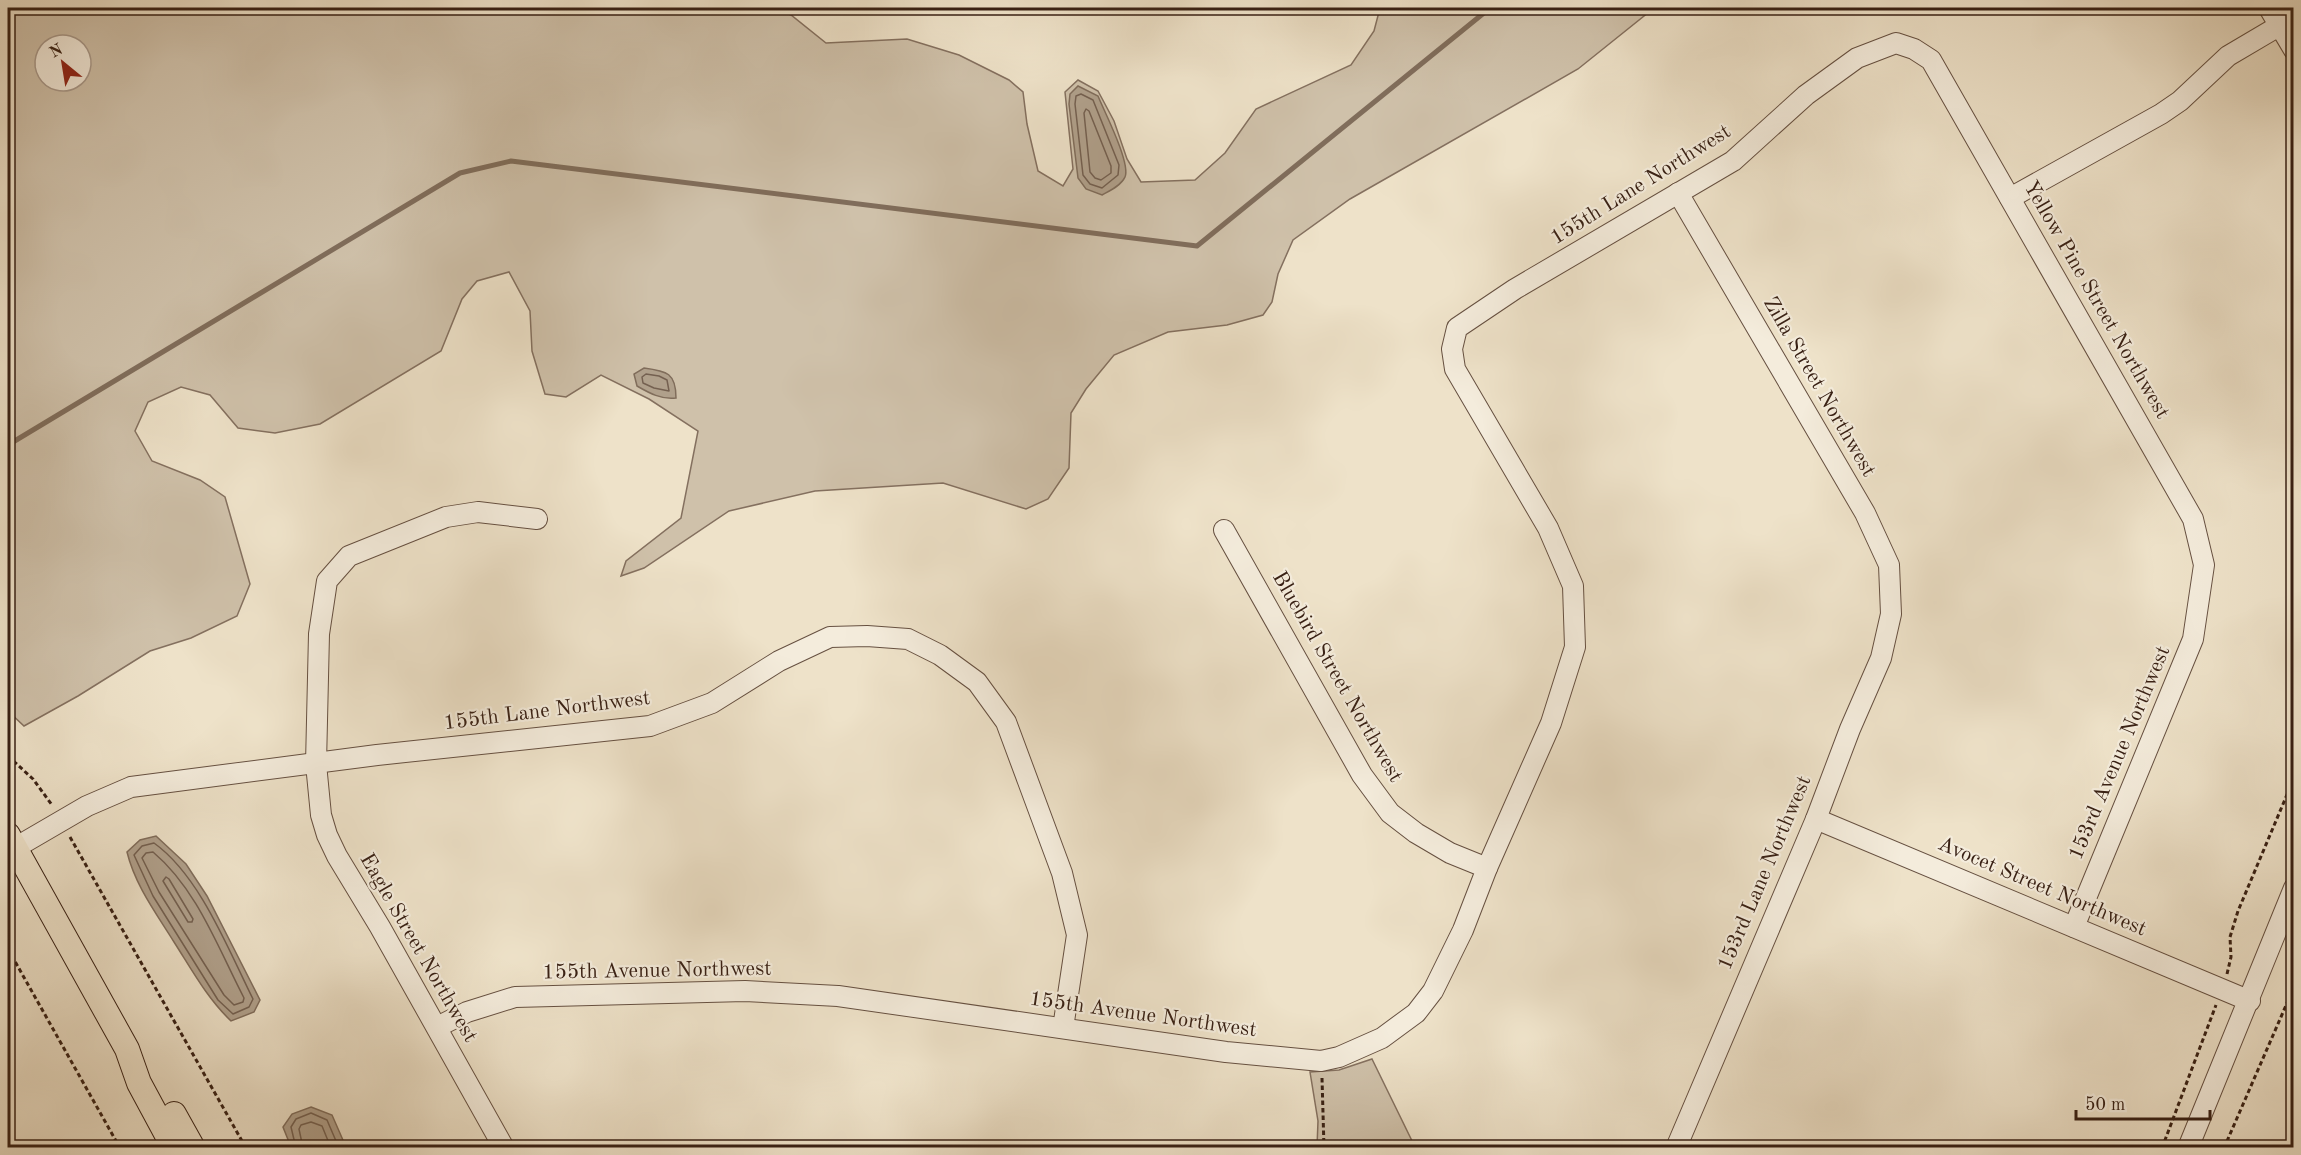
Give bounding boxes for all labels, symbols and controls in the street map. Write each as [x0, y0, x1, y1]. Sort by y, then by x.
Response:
north arrow [33, 33, 93, 93]
text: N [47, 41, 66, 62]
street label: 155th Lane Northwest [1547, 121, 1735, 249]
street label: Yellow Pine Street Northwest [2019, 177, 2173, 423]
street label: Zilla Street Northwest [1759, 293, 1879, 481]
street label: Bluebird Street Northwest [1268, 568, 1406, 786]
street label: 153rd Avenue Northwest [2065, 643, 2175, 863]
street label: 155th Lane Northwest [443, 688, 651, 734]
street label: 153rd Lane Northwest [1715, 773, 1815, 973]
street label: Avocet Street Northwest [1935, 834, 2149, 940]
street label: Eagle Street Northwest [355, 850, 481, 1046]
street label: 155th Avenue Northwest [542, 959, 772, 983]
street label: 155th Avenue Northwest [1028, 989, 1258, 1041]
scale bar [2076, 1083, 2210, 1121]
text: 50 m [2085, 1096, 2125, 1114]

